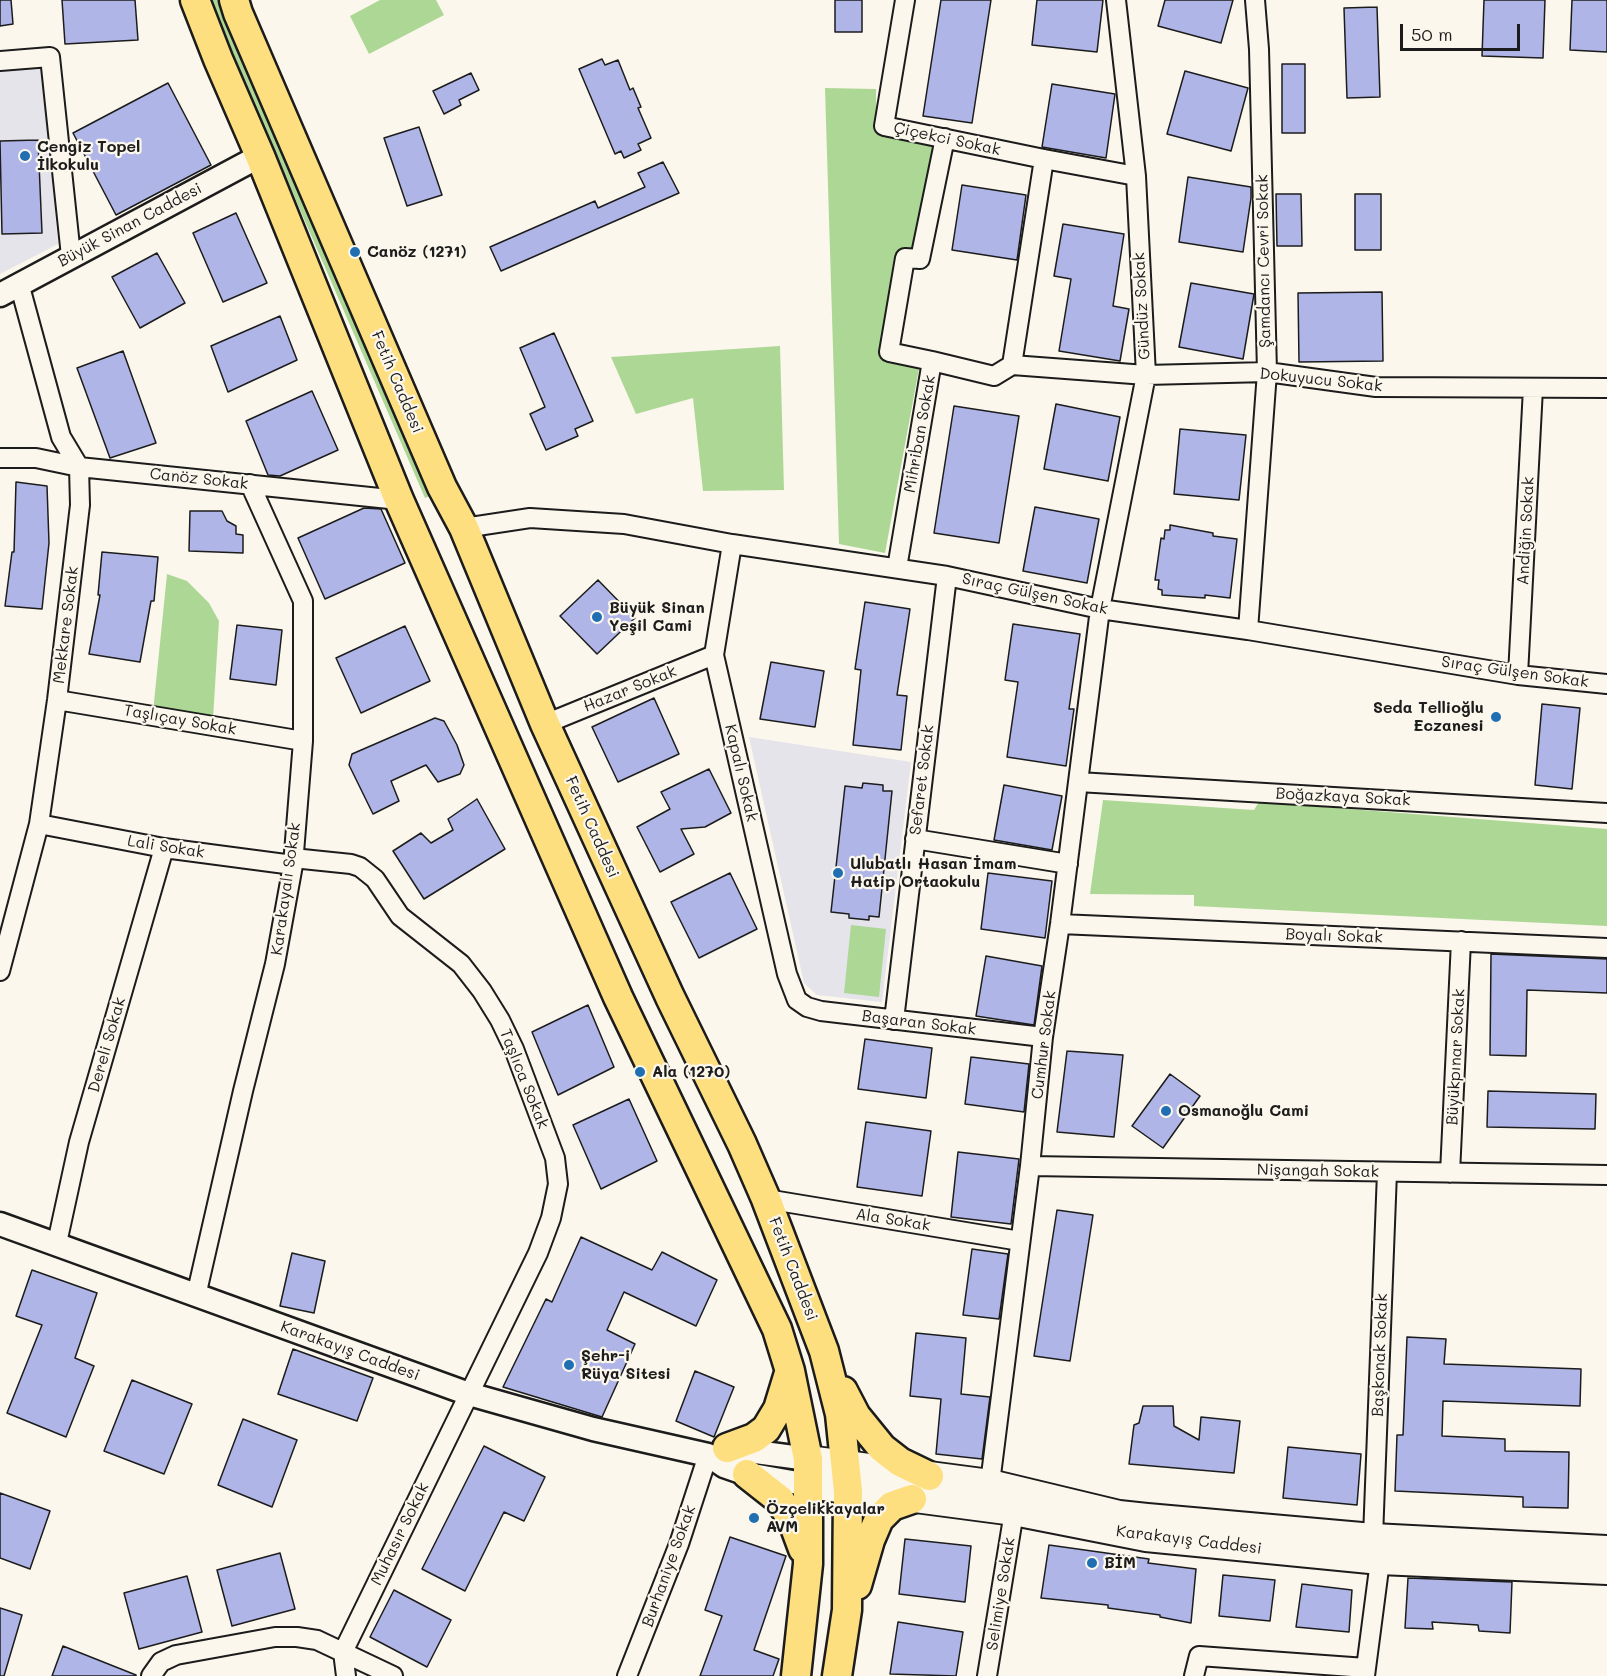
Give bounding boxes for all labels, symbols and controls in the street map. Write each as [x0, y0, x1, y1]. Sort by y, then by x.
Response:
scale bar [1403, 12, 1523, 50]
text: 50 m [1411, 22, 1453, 46]
street label: Çiçekci Sokak [892, 118, 1002, 160]
place label: Cengiz Topel İlkokulu [37, 137, 140, 175]
marker: Cengiz Topel İlkokulu [18, 149, 32, 163]
street label: Şamdancı Cevri Sokak [1253, 174, 1275, 348]
street label: Büyük Sinan Caddesi [55, 179, 205, 271]
place label: Canöz (1271) [367, 242, 466, 262]
marker: Canöz (1271) [348, 245, 362, 259]
street label: Gündüz Sokak [1130, 252, 1154, 360]
street label: Fetih Caddesi [367, 328, 427, 436]
street label: Dokuyucu Sokak [1259, 364, 1383, 396]
street label: Mihriban Sokak [900, 374, 940, 494]
street label: Canöz Sokak [149, 464, 249, 494]
street label: Andiğin Sokak [1514, 476, 1538, 586]
street label: Mekkare Sokak [49, 565, 83, 685]
street label: Sıraç Gülşen Sokak [960, 569, 1110, 619]
place label: Büyük Sinan Yeşil Cami [609, 598, 705, 636]
marker: Büyük Sinan Yeşil Cami [590, 610, 604, 624]
street label: Sıraç Gülşen Sokak [1440, 652, 1590, 692]
street label: Hazar Sokak [581, 662, 679, 716]
place label: Seda Tellioğlu Eczanesi [1373, 698, 1484, 736]
street label: Taşlıçay Sokak [122, 701, 238, 739]
marker: Seda Tellioğlu Eczanesi [1489, 710, 1503, 724]
street label: Kapalı Sokak [720, 723, 762, 823]
street label: Sefaret Sokak [906, 724, 938, 836]
street label: Fetih Caddesi [561, 773, 623, 881]
street label: Boğazkaya Sokak [1275, 784, 1411, 810]
street label: Karakayalı Sokak [267, 821, 305, 957]
street label: Lali Sokak [126, 831, 206, 863]
place label: Ulubatlı Hasan İmam Hatip Ortaokulu [850, 854, 1016, 892]
marker: Ulubatlı Hasan İmam Hatip Ortaokulu [831, 866, 845, 880]
street label: Boyalı Sokak [1285, 925, 1383, 947]
street label: Büyükpınar Sokak [1443, 988, 1469, 1126]
street label: Cumhur Sokak [1028, 990, 1060, 1100]
street label: Dereli Sokak [84, 995, 130, 1095]
street label: Başaran Sokak [861, 1006, 977, 1040]
street label: Taşlıca Sokak [495, 1026, 553, 1132]
place label: Ala (1270) [652, 1062, 730, 1082]
marker: Ala (1270) [633, 1065, 647, 1079]
place label: Osmanoğlu Cami [1178, 1101, 1309, 1121]
marker: Osmanoğlu Cami [1159, 1104, 1173, 1118]
street label: Nişangah Sokak [1257, 1160, 1379, 1182]
street label: Ala Sokak [854, 1205, 932, 1235]
street label: Fetih Caddesi [764, 1215, 822, 1323]
street label: Başkonak Sokak [1368, 1293, 1392, 1417]
street label: Karakayış Caddesi [278, 1317, 422, 1385]
place label: Şehr-i Rüya Sitesi [581, 1346, 671, 1384]
marker: Şehr-i Rüya Sitesi [562, 1358, 576, 1372]
street label: Muhasır Sokak [367, 1480, 433, 1588]
place label: Özçelikkayalar AVM [766, 1499, 885, 1537]
street label: Burhaniye Sokak [638, 1502, 700, 1630]
marker: Özçelikkayalar AVM [747, 1511, 761, 1525]
street label: Karakayış Caddesi [1115, 1522, 1263, 1558]
street label: Selimiye Sokak [983, 1536, 1019, 1652]
place label: BİM [1104, 1553, 1136, 1573]
marker: BİM [1085, 1556, 1099, 1570]

